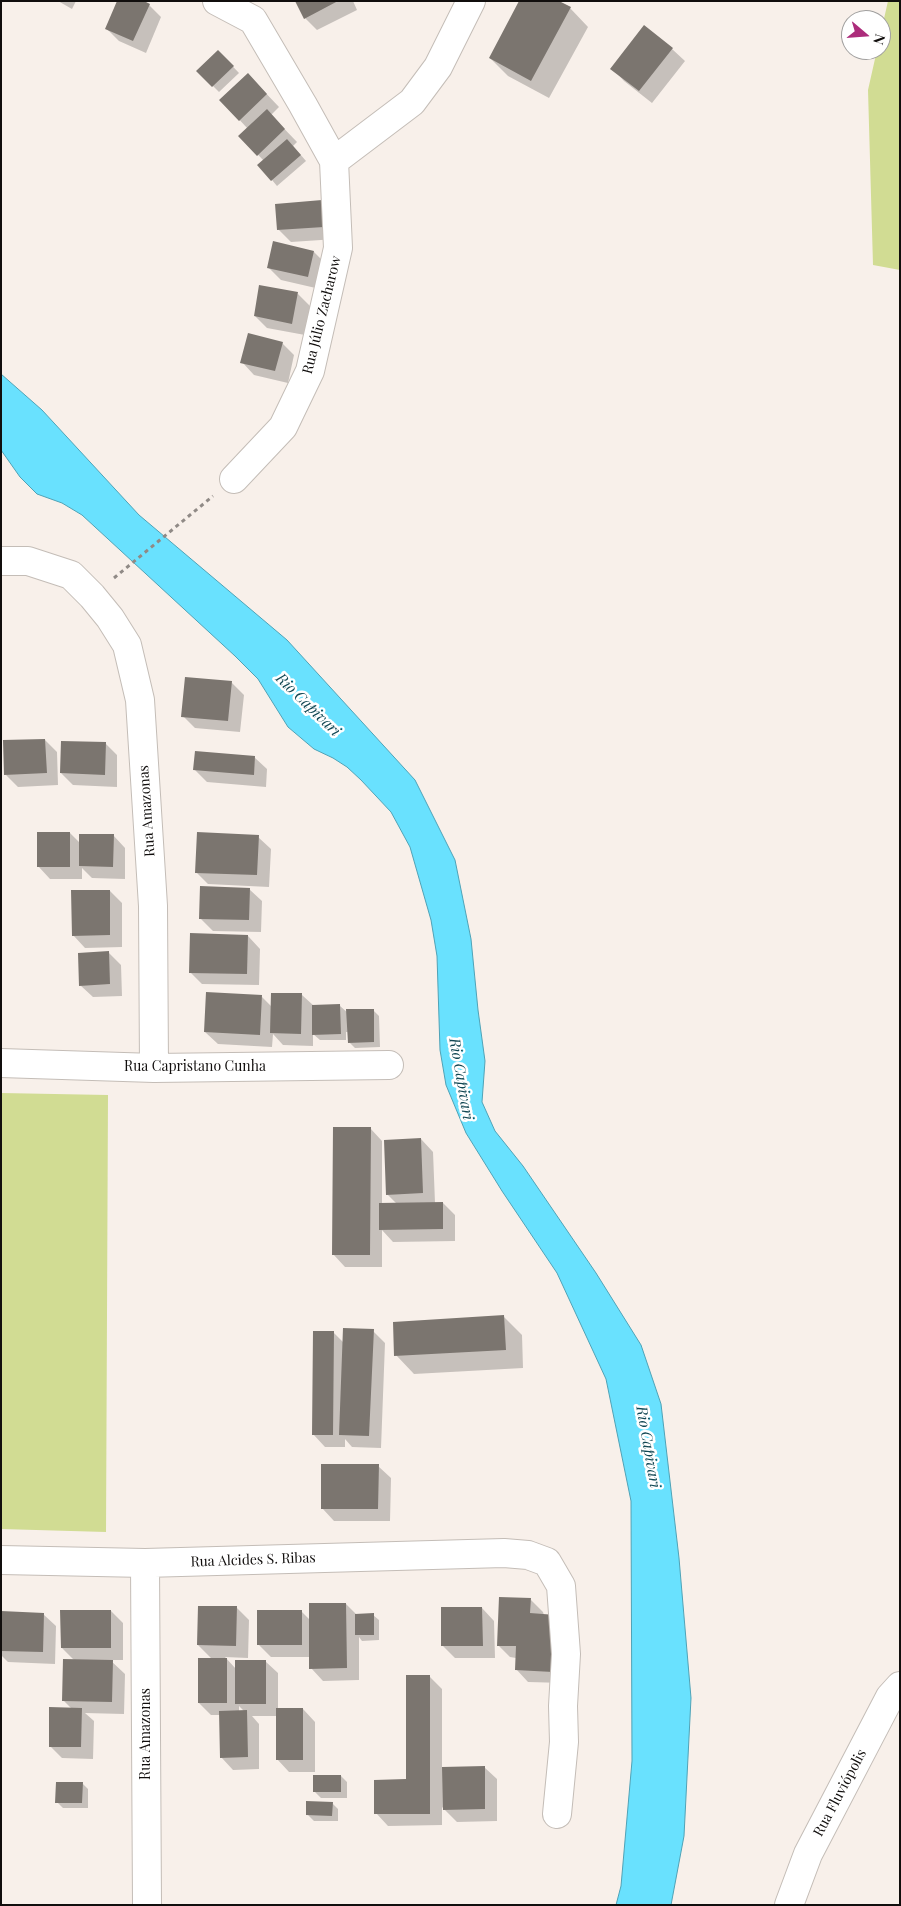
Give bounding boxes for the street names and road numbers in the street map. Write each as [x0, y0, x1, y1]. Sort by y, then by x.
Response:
street label: Rua Júlio Zacharow [299, 254, 345, 376]
street label: Rua Amazonas [135, 765, 159, 857]
street label: Rua Capristano Cunha [124, 1059, 266, 1075]
street label: Rua Alcides S. Ribas [190, 1549, 316, 1571]
street label: Rua Amazonas [138, 1688, 154, 1780]
street label: Rua Fluviópolis [810, 1747, 870, 1839]

